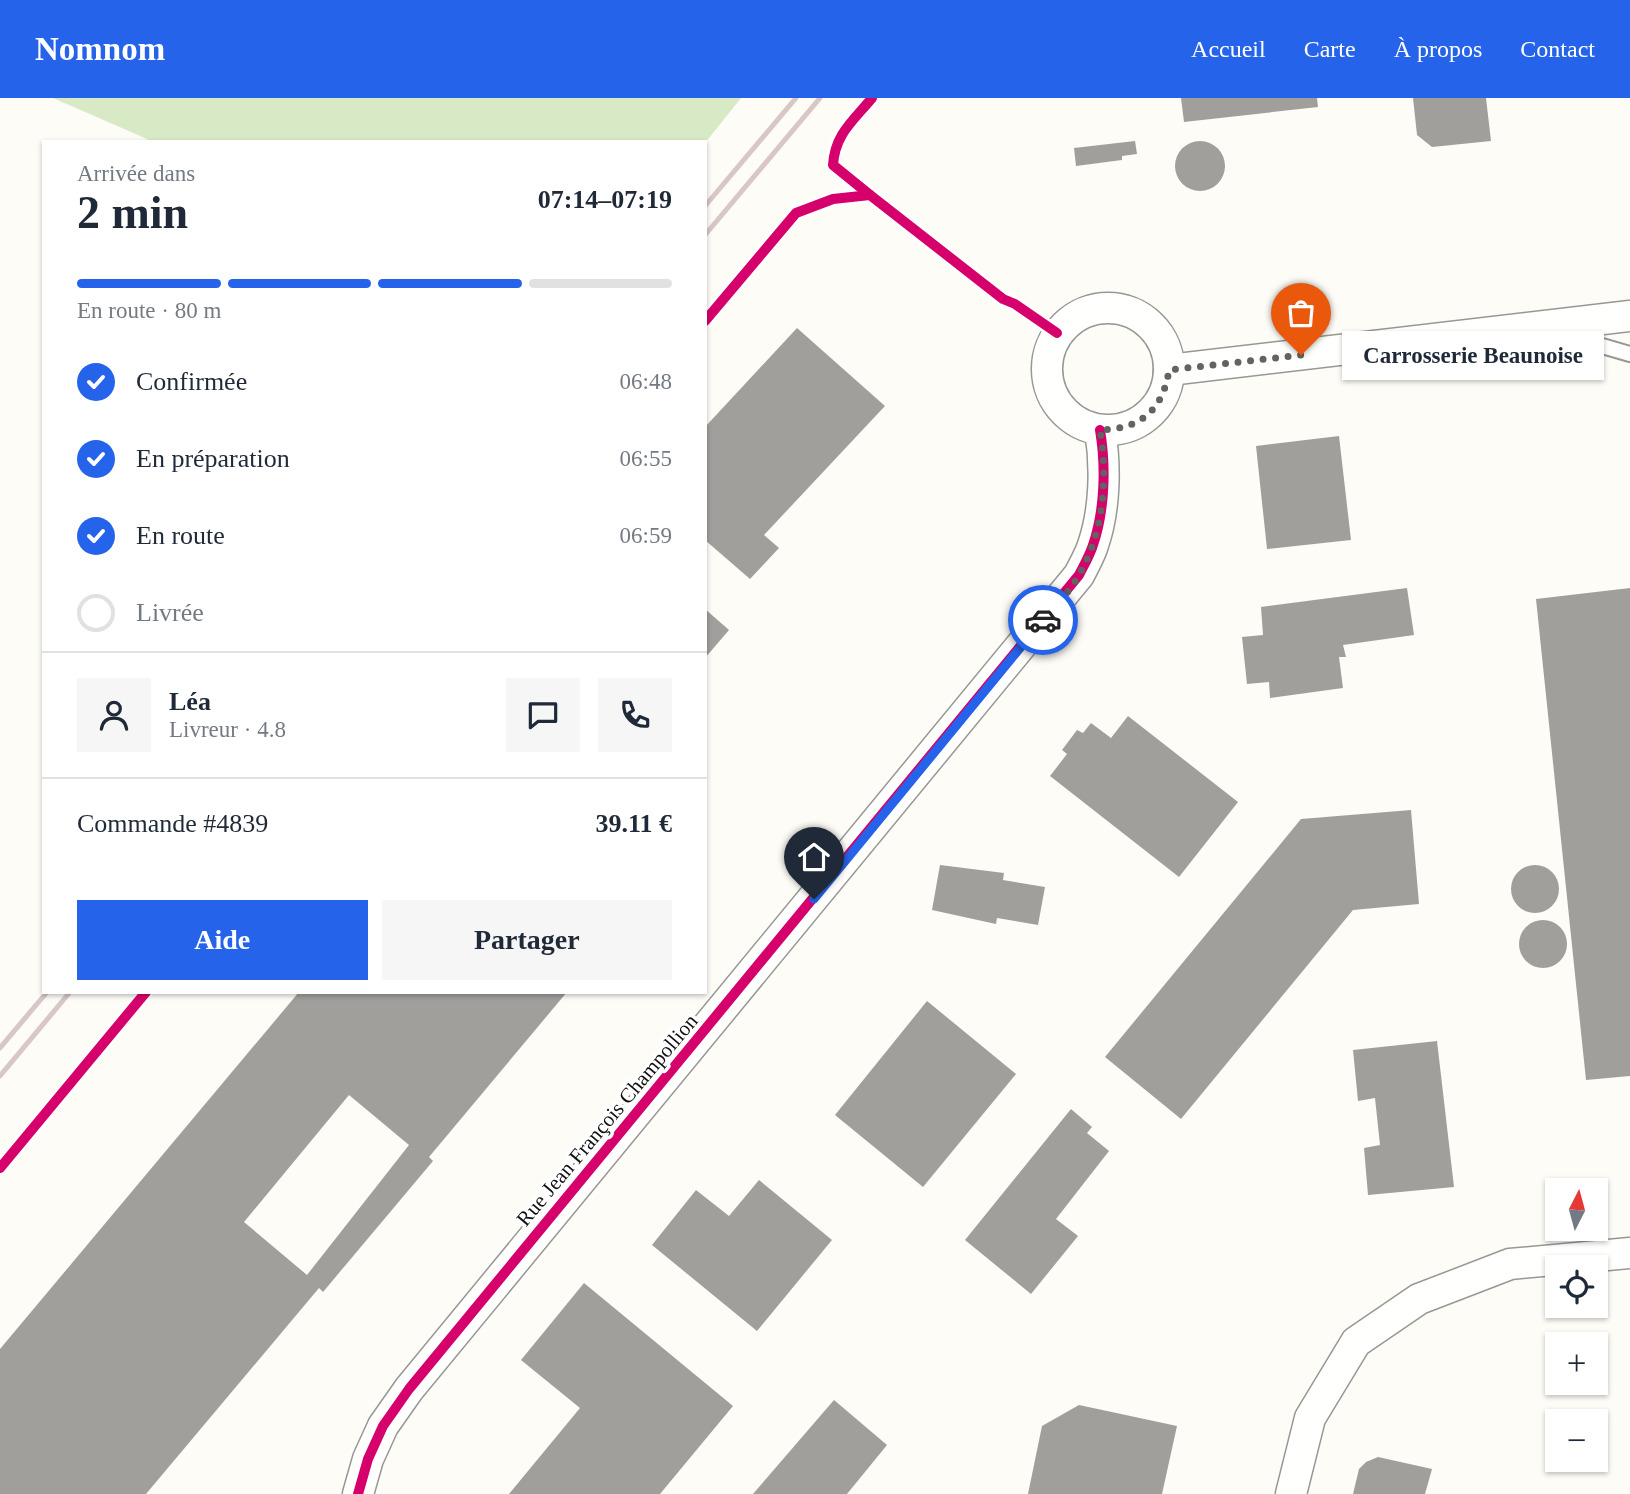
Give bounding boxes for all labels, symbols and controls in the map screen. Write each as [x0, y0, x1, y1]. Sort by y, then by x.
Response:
text: Nomnom [35, 31, 165, 67]
text: Accueil [1191, 36, 1266, 62]
text: Carte [1304, 36, 1356, 62]
text: À propos [1394, 36, 1482, 62]
text: Contact [1520, 36, 1595, 62]
text: Arrivée dans [77, 161, 195, 186]
text: 07:14–07:19 [538, 185, 672, 214]
text: 2 min [77, 187, 188, 238]
pin [1271, 283, 1331, 355]
icon: bag [1282, 294, 1320, 332]
text: En route · 80 m [77, 298, 221, 323]
callout: Carrosserie Beaunoise [1343, 330, 1606, 380]
text: Carrosserie Beaunoise [1363, 343, 1583, 368]
icon: check [77, 363, 115, 401]
text: Confirmée [136, 367, 247, 396]
text: 06:48 [620, 369, 672, 394]
icon: check [77, 440, 115, 478]
text: En préparation [136, 444, 290, 473]
text: 06:55 [620, 446, 672, 471]
icon: check [77, 517, 115, 555]
text: En route [136, 521, 225, 550]
text: 06:59 [620, 523, 672, 548]
courier [1008, 585, 1078, 655]
text: Livrée [136, 598, 204, 627]
icon: car [1024, 601, 1062, 639]
button: person [77, 678, 151, 752]
button: chat [506, 678, 580, 752]
button: phone [598, 678, 672, 752]
text: Léa [169, 687, 211, 716]
text: Livreur · 4.8 [169, 717, 286, 742]
text: Commande #4839 [77, 809, 268, 838]
text: 39.11 € [595, 809, 672, 838]
pin [784, 827, 844, 899]
icon: home [795, 838, 833, 876]
button: Aide [77, 900, 368, 980]
button: Partager [382, 900, 672, 980]
street label: Rue Jean François Champollion [511, 1009, 703, 1231]
north arrow [1545, 1178, 1608, 1241]
map controls [1545, 1178, 1608, 1472]
button: locate [1545, 1255, 1608, 1318]
button: + [1545, 1332, 1608, 1395]
button: − [1545, 1409, 1608, 1472]

